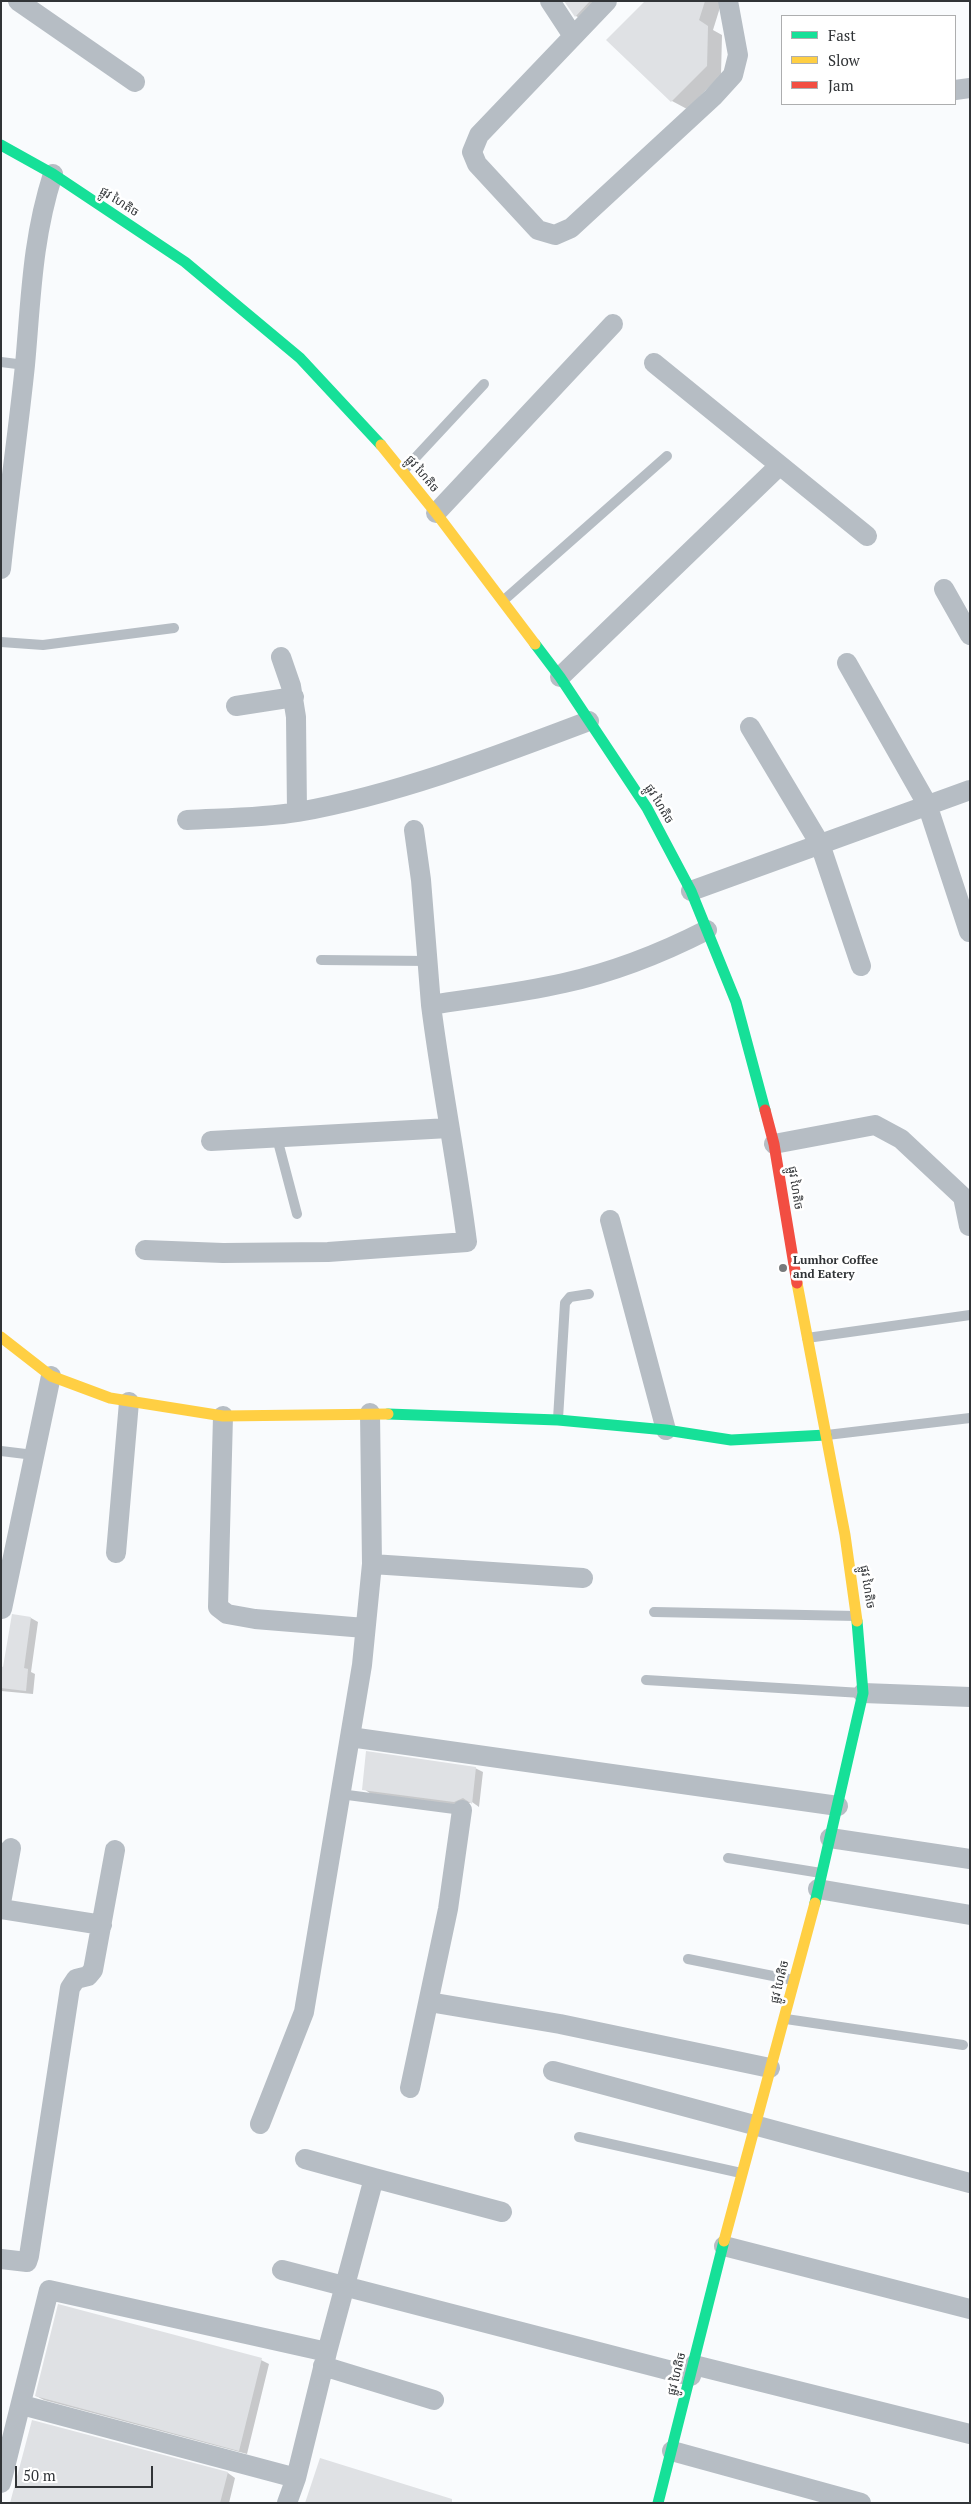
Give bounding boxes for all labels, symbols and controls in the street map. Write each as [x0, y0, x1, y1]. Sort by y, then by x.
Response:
legend [781, 15, 956, 105]
text: Fast [828, 25, 856, 45]
text: Slow [828, 50, 860, 70]
text: Jam [828, 75, 854, 95]
street label: ផ្លូវ ហៃតិច [97, 184, 141, 220]
street label: ផ្លូវ ហៃតិច [402, 453, 442, 495]
street label: ផ្លូវ ហៃតិច [641, 781, 677, 827]
street label: ផ្លូវ ហៃតិច [784, 1165, 806, 1211]
place label: Lumhor Coffee and Eatery [793, 1254, 878, 1282]
marker: Lumhor Coffee and Eatery [777, 1262, 789, 1274]
street label: ផ្លូវ ហៃតិច [856, 1564, 878, 1610]
street label: ផ្លូវ ហៃតិច [768, 1959, 792, 2005]
street label: ផ្លូវ ហៃតិច [665, 2351, 689, 2397]
scale bar [18, 2456, 155, 2488]
text: 50 m [23, 2465, 56, 2485]

